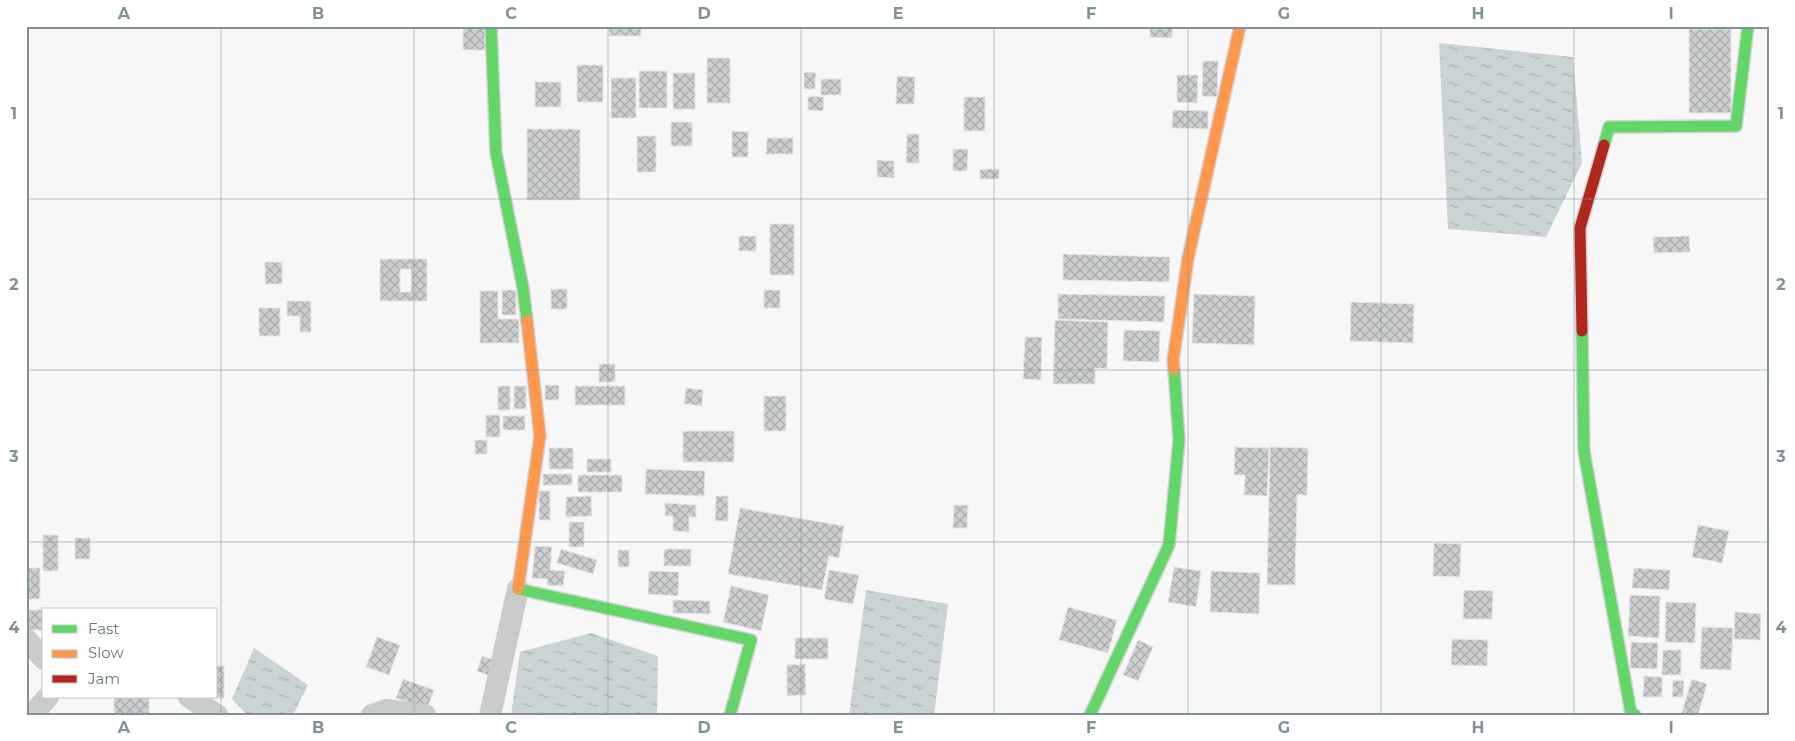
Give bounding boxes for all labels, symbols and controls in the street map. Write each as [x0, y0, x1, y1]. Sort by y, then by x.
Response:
text: A [117, 4, 131, 23]
text: B [312, 4, 324, 23]
text: C [505, 4, 517, 23]
text: D [697, 4, 711, 23]
text: E [893, 4, 903, 23]
text: F [1086, 4, 1096, 23]
text: G [1278, 4, 1290, 23]
text: H [1472, 4, 1484, 23]
text: I [1668, 4, 1674, 23]
text: 1 [11, 104, 17, 123]
text: 1 [1778, 104, 1784, 123]
text: 2 [9, 275, 19, 294]
text: 2 [1776, 275, 1786, 294]
text: 3 [8, 447, 19, 466]
text: 3 [1775, 447, 1786, 466]
legend [42, 608, 218, 698]
text: 4 [8, 618, 20, 637]
text: 4 [1775, 618, 1787, 637]
text: Fast [88, 619, 119, 638]
text: Slow [88, 643, 124, 662]
text: Jam [87, 669, 120, 688]
text: A [117, 718, 131, 737]
text: B [312, 718, 324, 737]
text: C [505, 718, 517, 737]
text: D [697, 718, 711, 737]
text: E [893, 718, 903, 737]
text: F [1086, 718, 1096, 737]
text: G [1278, 718, 1290, 737]
text: H [1472, 718, 1484, 737]
text: I [1668, 718, 1674, 737]

